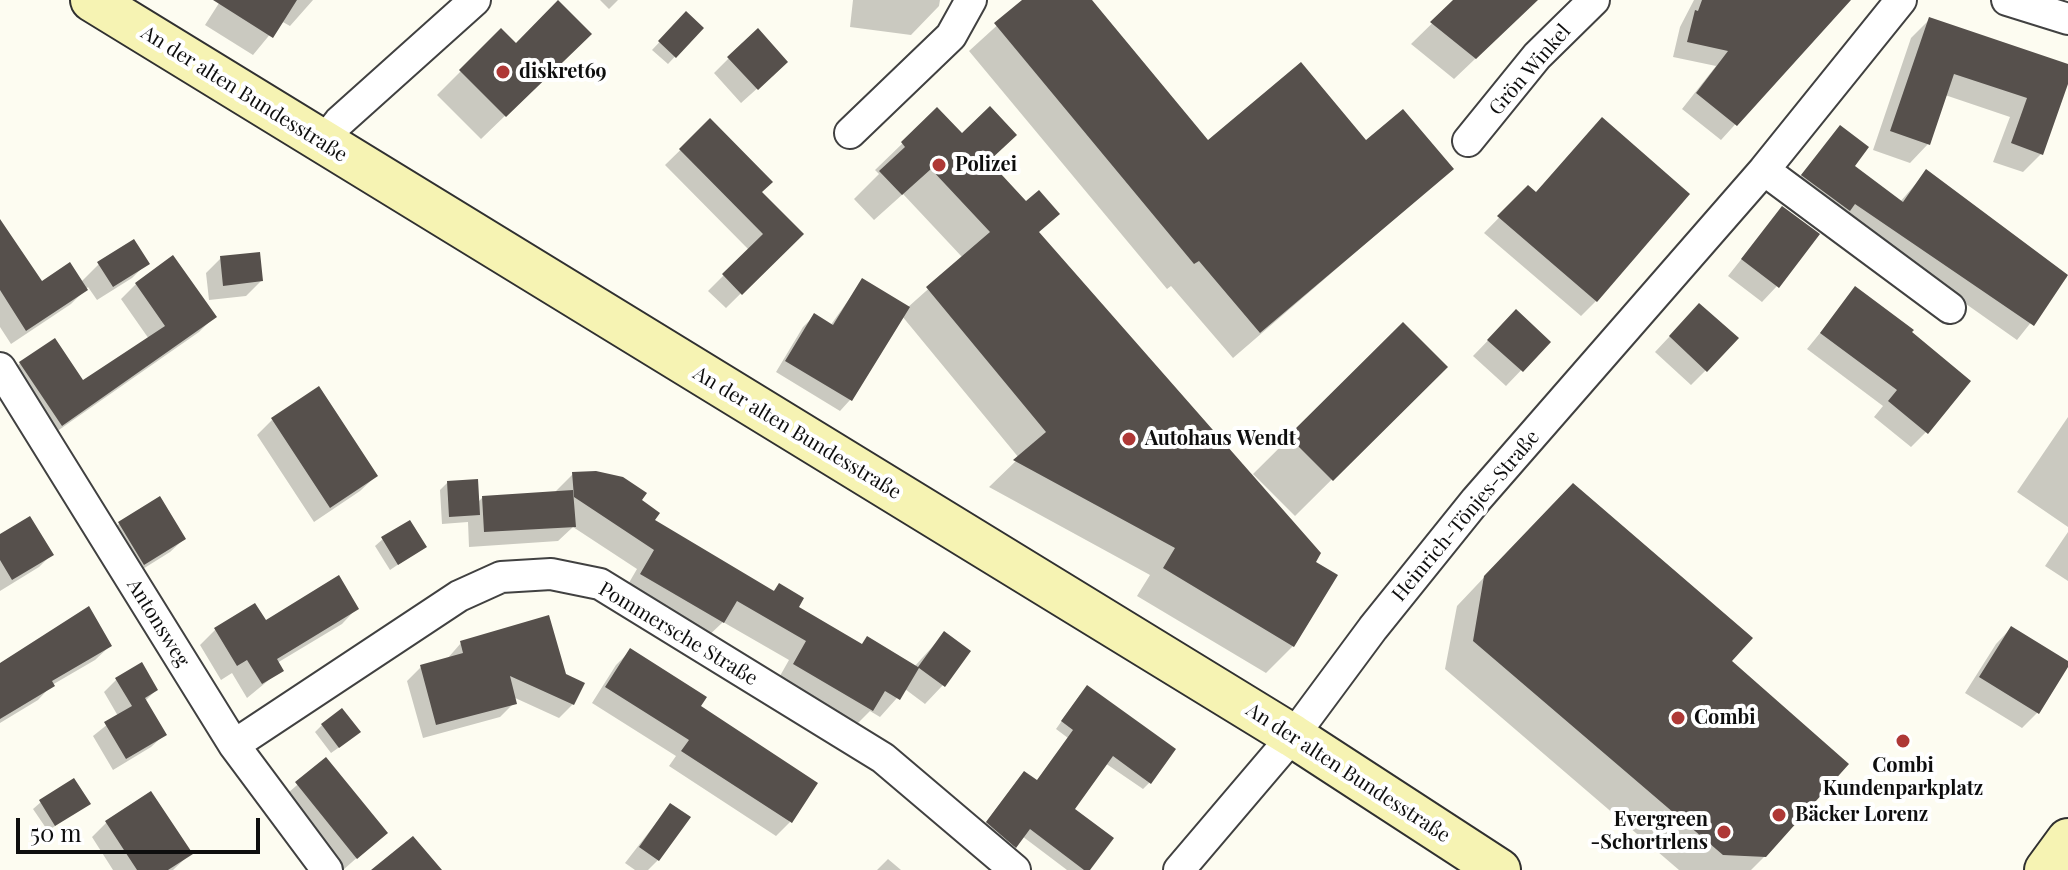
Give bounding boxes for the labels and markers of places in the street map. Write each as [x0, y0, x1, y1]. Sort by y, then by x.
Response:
place label: diskret69 [519, 60, 607, 84]
marker: diskret69 [494, 63, 512, 81]
place label: Polizei [955, 153, 1017, 177]
marker: Polizei [930, 156, 948, 174]
place label: Autohaus Wendt [1145, 427, 1296, 451]
marker: Autohaus Wendt [1120, 430, 1138, 448]
place label: Combi [1694, 706, 1756, 730]
marker: Combi [1669, 709, 1687, 727]
marker: Combi Kundenparkplatz [1894, 732, 1912, 750]
place label: Combi Kundenparkplatz [1823, 754, 1983, 801]
place label: Bäcker Lorenz [1795, 803, 1928, 827]
marker: Bäcker Lorenz [1770, 806, 1788, 824]
place label: Evergreen -Schortrlens [1591, 808, 1708, 855]
marker: Evergreen -Schortrlens [1715, 823, 1733, 841]

